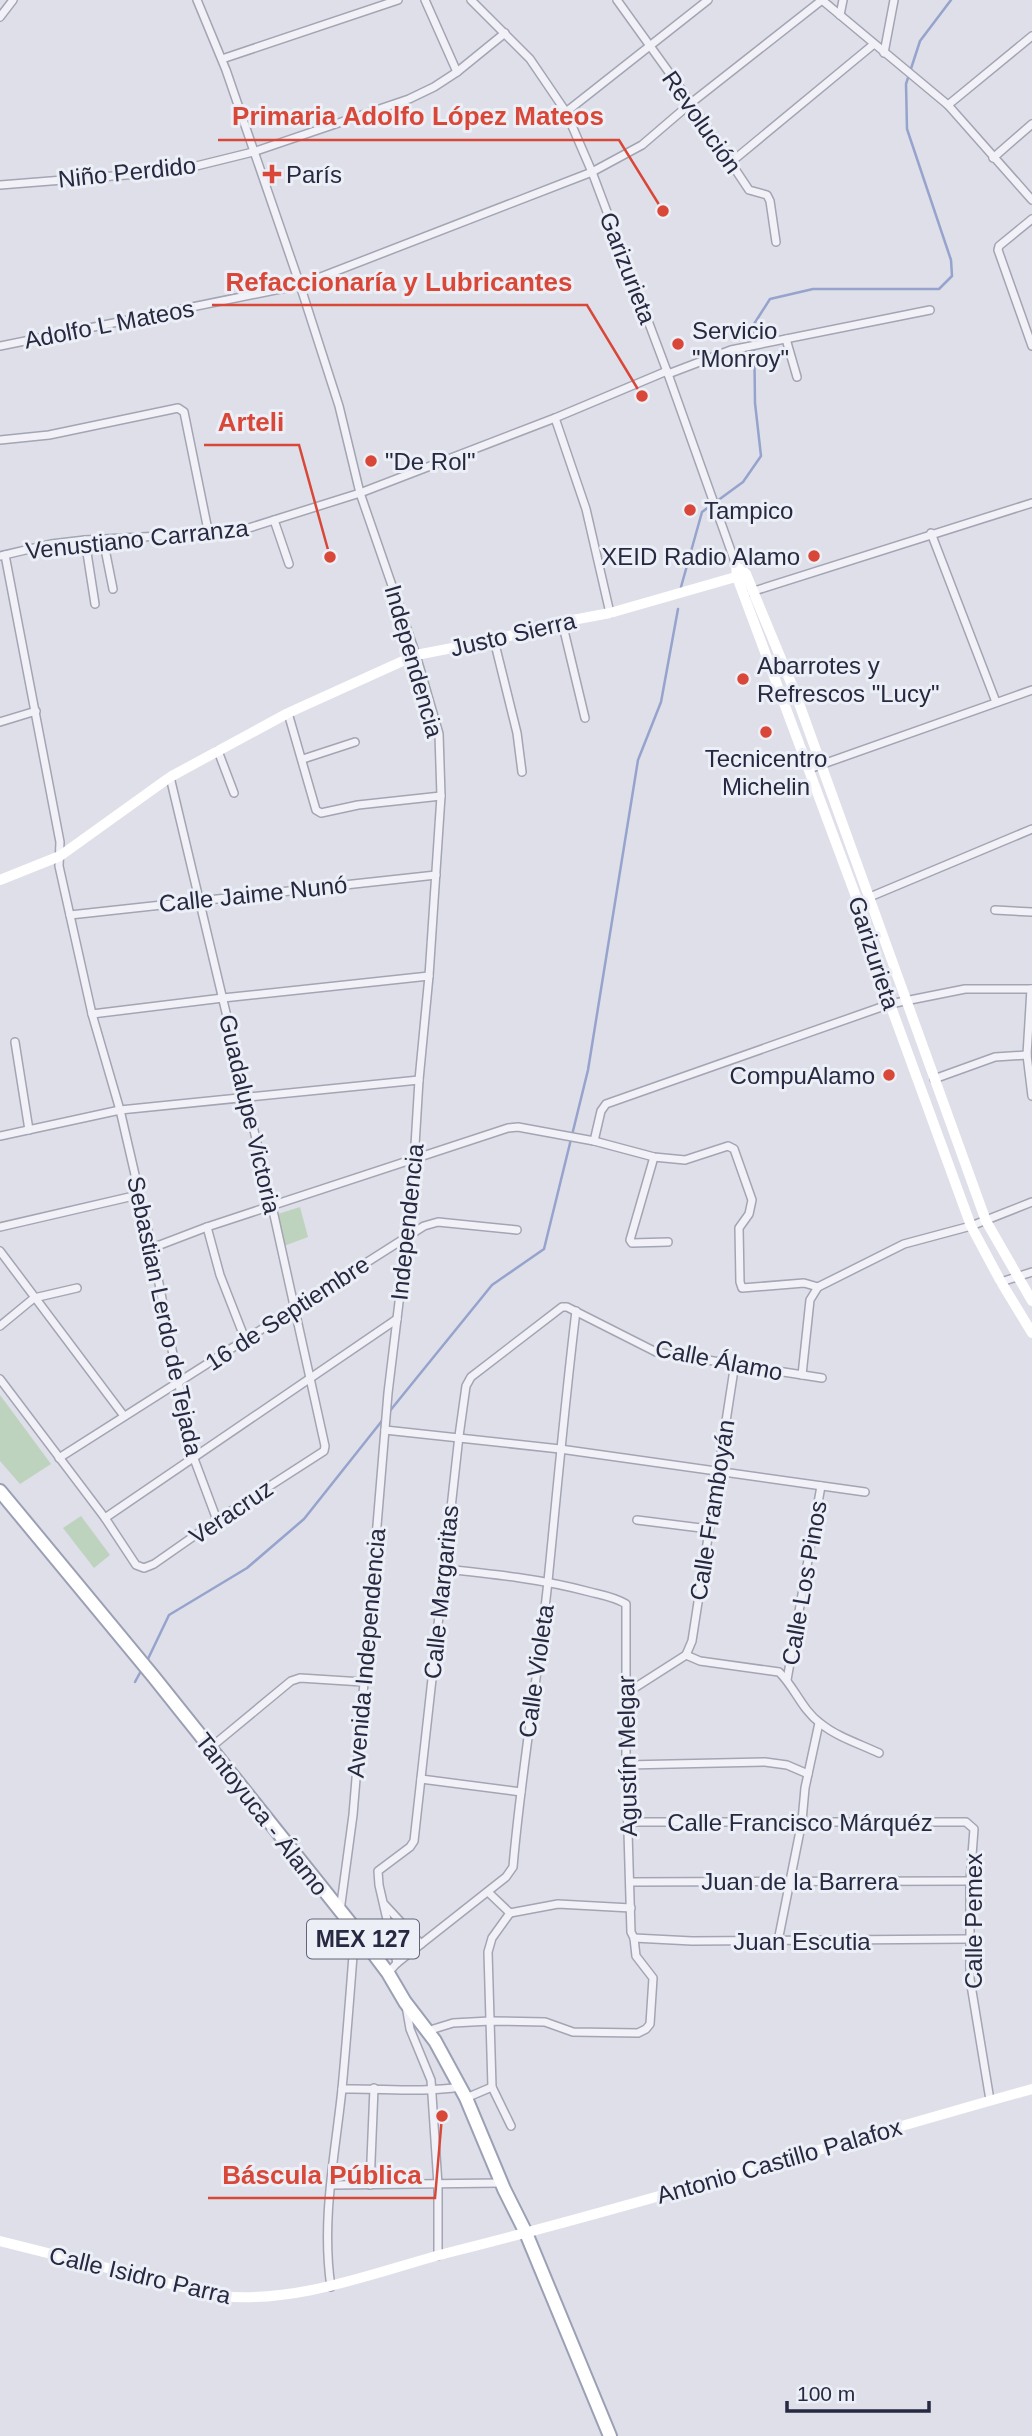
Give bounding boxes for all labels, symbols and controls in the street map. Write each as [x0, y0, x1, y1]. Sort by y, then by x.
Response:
street label: Revolución [657, 66, 747, 178]
callout: Primaria Adolfo López Mateos [218, 93, 619, 140]
text: Primaria Adolfo López Mateos [232, 101, 604, 131]
street label: Niño Perdido [57, 151, 197, 193]
place label: París [286, 161, 342, 188]
marker: París [264, 166, 280, 182]
street label: Garizurieta [594, 208, 662, 328]
callout: Refaccionaría y Lubricantes [212, 258, 587, 305]
text: Refaccionaría y Lubricantes [226, 267, 572, 297]
street label: Adolfo L Mateos [22, 294, 196, 354]
place label: Servicio "Monroy" [692, 317, 789, 372]
marker: Servicio "Monroy" [670, 336, 686, 352]
callout: Arteli [204, 398, 299, 445]
text: Arteli [218, 407, 284, 437]
place label: "De Rol" [385, 448, 475, 475]
marker: "De Rol" [363, 453, 379, 469]
place label: Tampico [704, 497, 793, 524]
marker: Tampico [682, 502, 698, 518]
street label: Venustiano Carranza [24, 514, 251, 564]
place label: XEID Radio Alamo [601, 543, 800, 570]
marker: XEID Radio Alamo [806, 548, 822, 564]
street label: Independencia [379, 582, 449, 741]
street label: Justo Sierra [448, 606, 579, 662]
place label: Abarrotes y Refrescos "Lucy" [757, 652, 939, 707]
marker: Abarrotes y Refrescos "Lucy" [735, 671, 751, 687]
marker: Tecnicentro Michelin [758, 724, 774, 740]
place label: Tecnicentro Michelin [705, 745, 827, 800]
street label: Calle Jaime Nunó [157, 871, 349, 917]
street label: Garizurieta [843, 893, 905, 1014]
street label: Guadalupe Victoria [214, 1012, 286, 1217]
place label: CompuAlamo [730, 1062, 875, 1089]
marker: CompuAlamo [881, 1067, 897, 1083]
street label: Independencia [385, 1142, 429, 1302]
street label: Sebastian Lerdo de Tejada [122, 1174, 208, 1459]
street label: 16 de Septiembre [200, 1250, 374, 1376]
street label: Calle Álamo [653, 1334, 785, 1386]
street label: Calle Framboyán [684, 1418, 740, 1602]
street label: Veracruz [184, 1474, 278, 1550]
street label: Calle Los Pinos [776, 1499, 832, 1667]
street label: Calle Margaritas [418, 1504, 464, 1680]
street label: Avenida Independencia [342, 1526, 390, 1779]
street label: Calle Violeta [513, 1602, 559, 1739]
street label: Agustín Melgar [612, 1675, 642, 1837]
street label: Tantoyuca - Álamo [190, 1727, 334, 1901]
street label: Calle Francisco Márquéz [667, 1809, 933, 1836]
street label: Calle Pemex [960, 1853, 987, 1989]
street label: Juan de la Barrera [701, 1868, 899, 1895]
road number: MEX 127 [307, 1920, 419, 1958]
street label: Juan Escutia [733, 1928, 871, 1955]
street label: Antonio Castillo Palafox [653, 2113, 905, 2209]
callout: Báscula Pública [208, 2151, 435, 2198]
text: Báscula Pública [222, 2160, 422, 2190]
street label: Calle Isidro Parra [47, 2241, 234, 2309]
scale bar [787, 2370, 929, 2414]
text: 100 m [797, 2382, 855, 2405]

